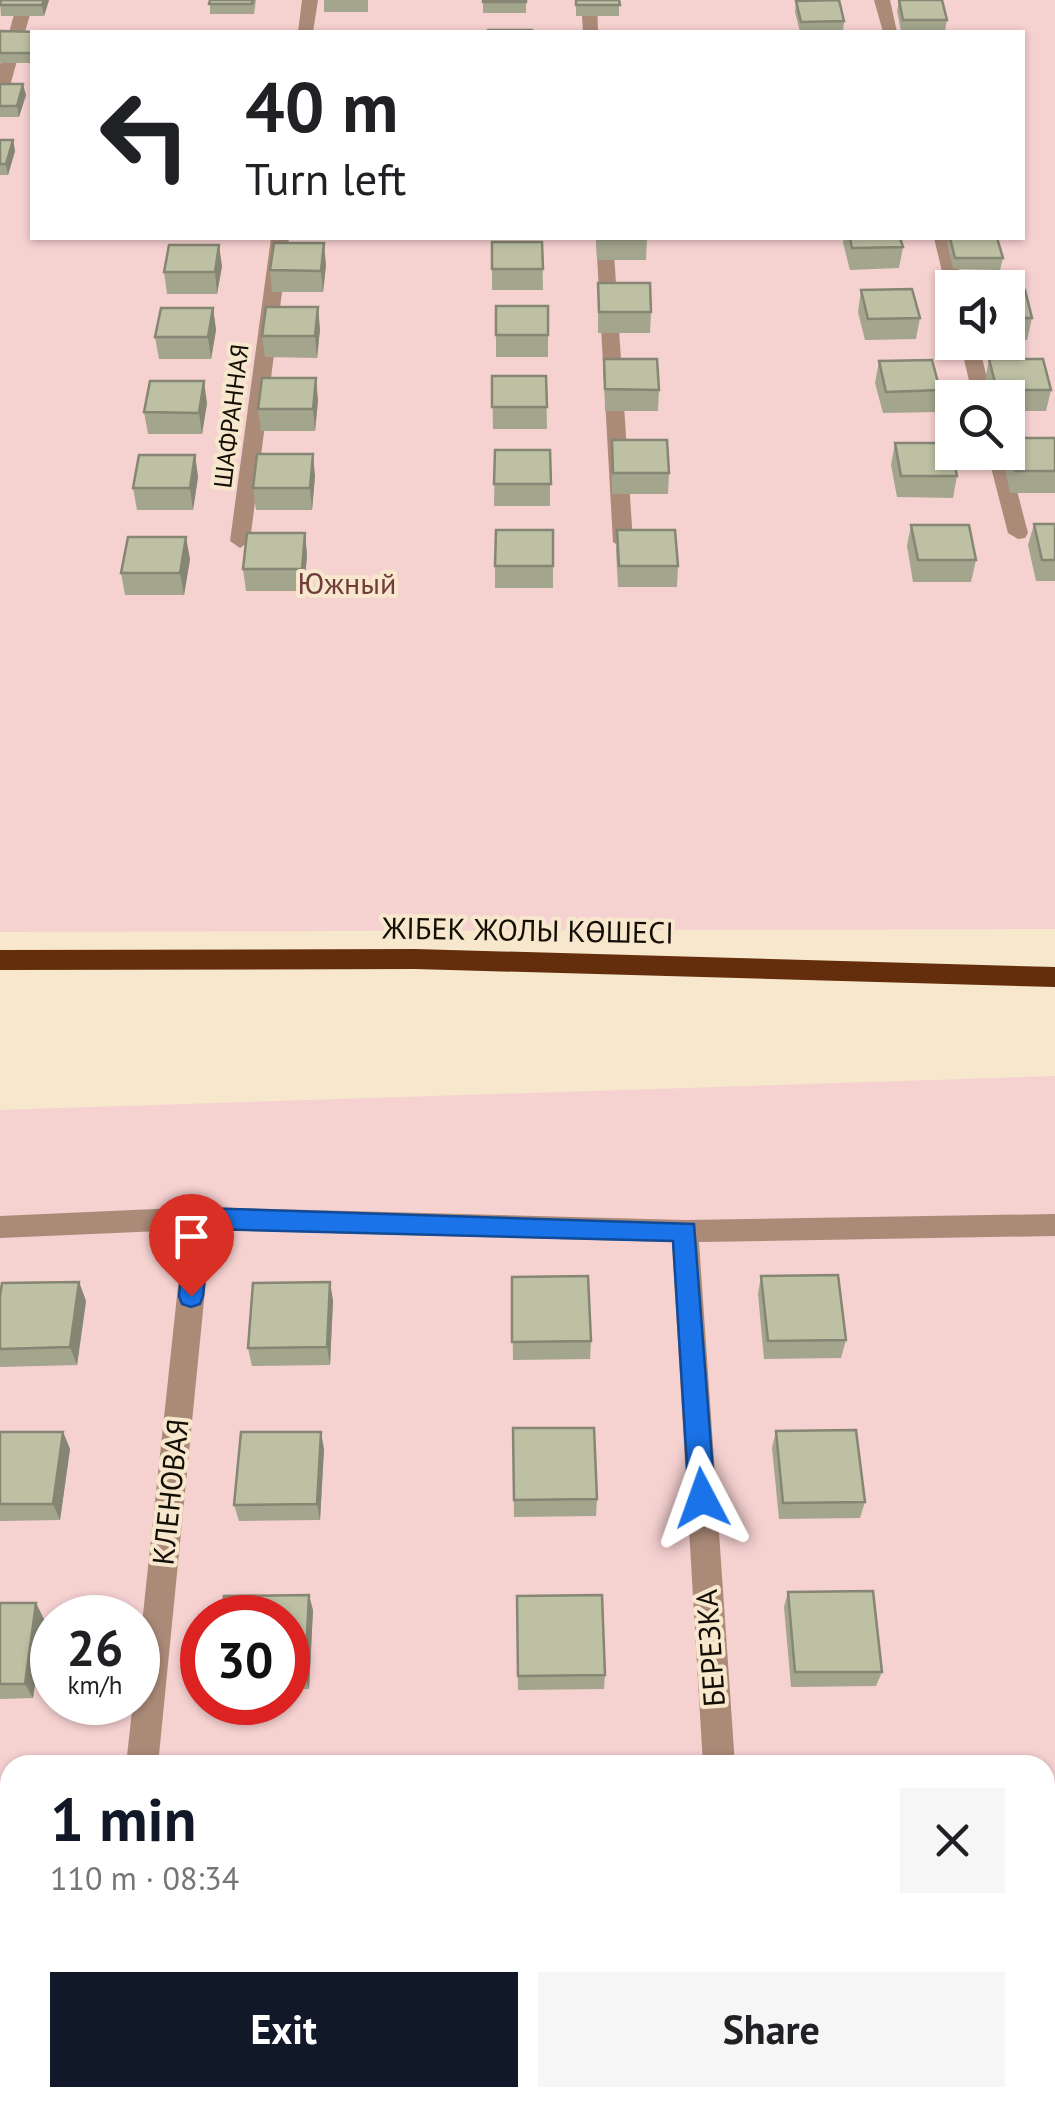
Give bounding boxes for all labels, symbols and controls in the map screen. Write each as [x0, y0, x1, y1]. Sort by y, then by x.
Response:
text: 40 m [245, 61, 398, 151]
icon: left [80, 70, 210, 200]
text: Turn left [245, 149, 406, 207]
map controls [935, 270, 1025, 470]
button: sound [935, 270, 1025, 360]
street label: ШАФРАННАЯ [206, 342, 256, 490]
button: search [935, 380, 1025, 470]
park label: Южный [298, 563, 396, 602]
street label: ЖІБЕК ЖОЛЫ КӨШЕСІ [381, 907, 674, 952]
pin [149, 1194, 234, 1297]
icon: arrive [164, 1209, 219, 1264]
street label: КЛЕНОВАЯ [142, 1417, 197, 1567]
position arrow [650, 1446, 754, 1550]
street label: БЕРЕЗКА [686, 1588, 733, 1708]
speed limit sign: 30 [180, 1595, 310, 1725]
text: 26 [67, 1615, 123, 1680]
text: km/h [68, 1669, 122, 1701]
text: 1 min [50, 1780, 196, 1858]
button: close [900, 1788, 1005, 1893]
text: 110 m · 08:34 [50, 1857, 239, 1899]
button: Exit [50, 1972, 518, 2087]
button: Share [538, 1972, 1005, 2087]

